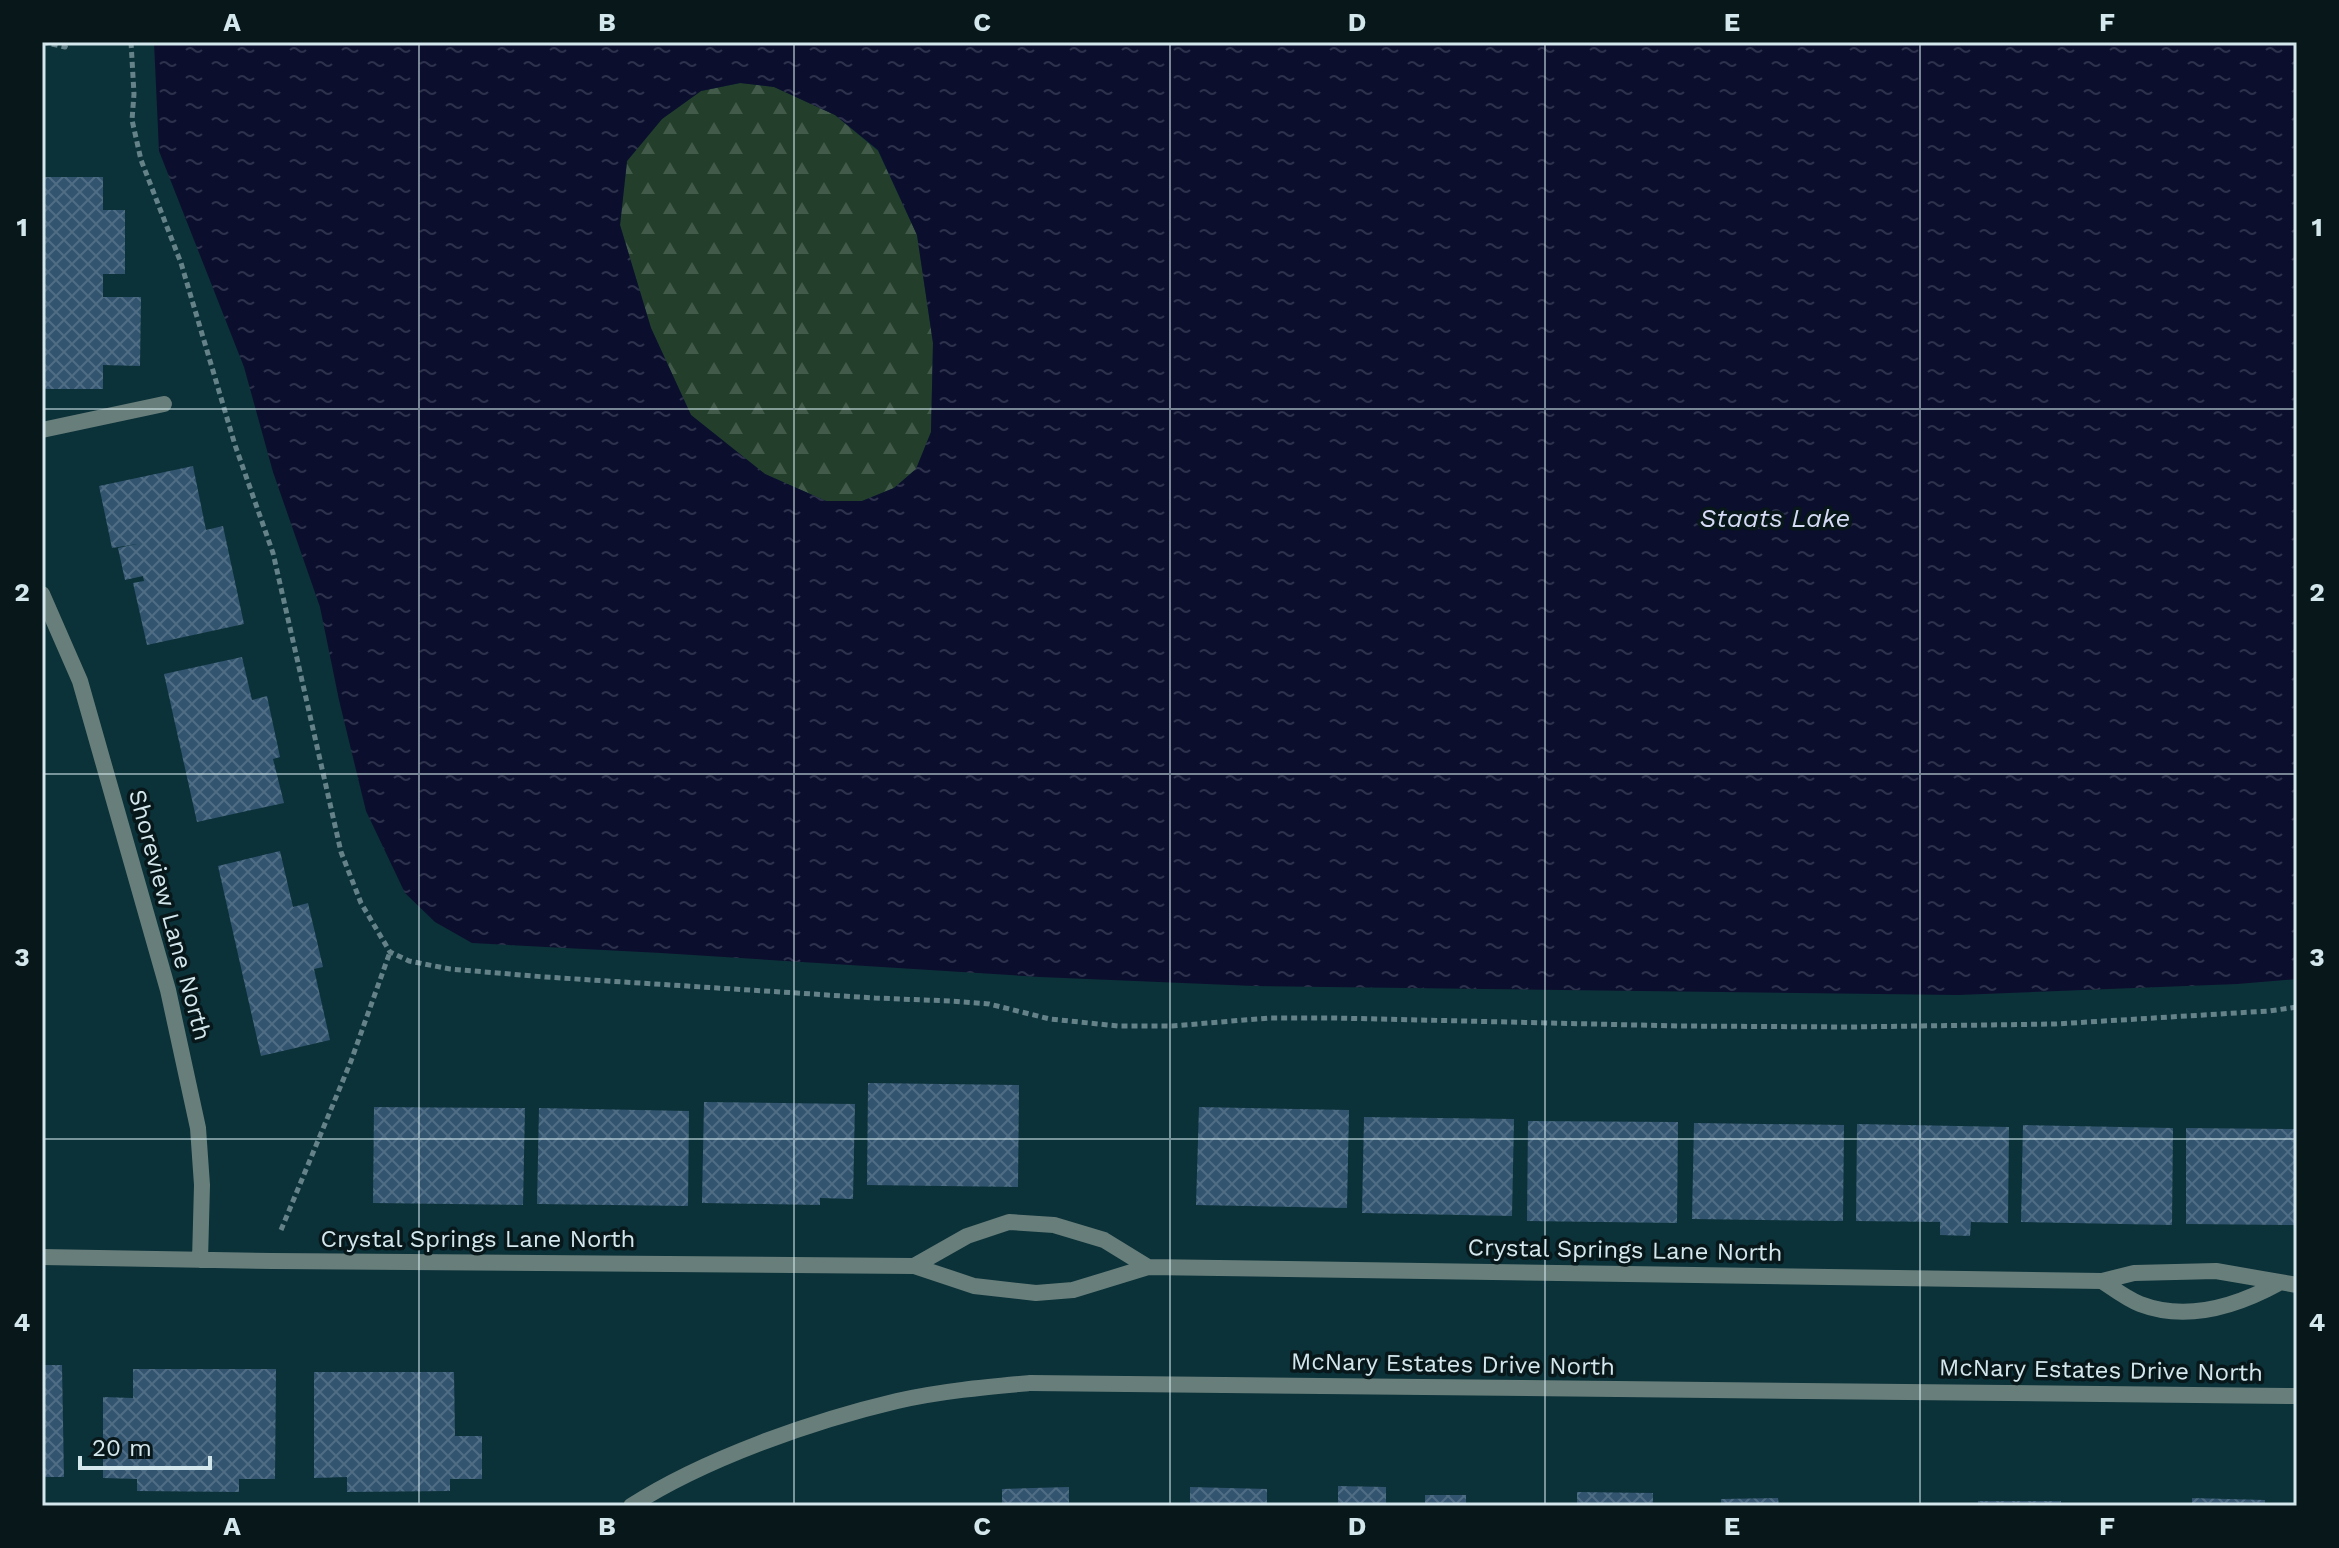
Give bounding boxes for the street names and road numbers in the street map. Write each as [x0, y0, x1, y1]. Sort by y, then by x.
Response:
street label: Shoreview Lane North [123, 787, 217, 1043]
street label: Crystal Springs Lane North [321, 1225, 635, 1253]
street label: Crystal Springs Lane North [1467, 1233, 1783, 1267]
street label: McNary Estates Drive North [1291, 1347, 1615, 1381]
street label: McNary Estates Drive North [1939, 1353, 2263, 1387]

